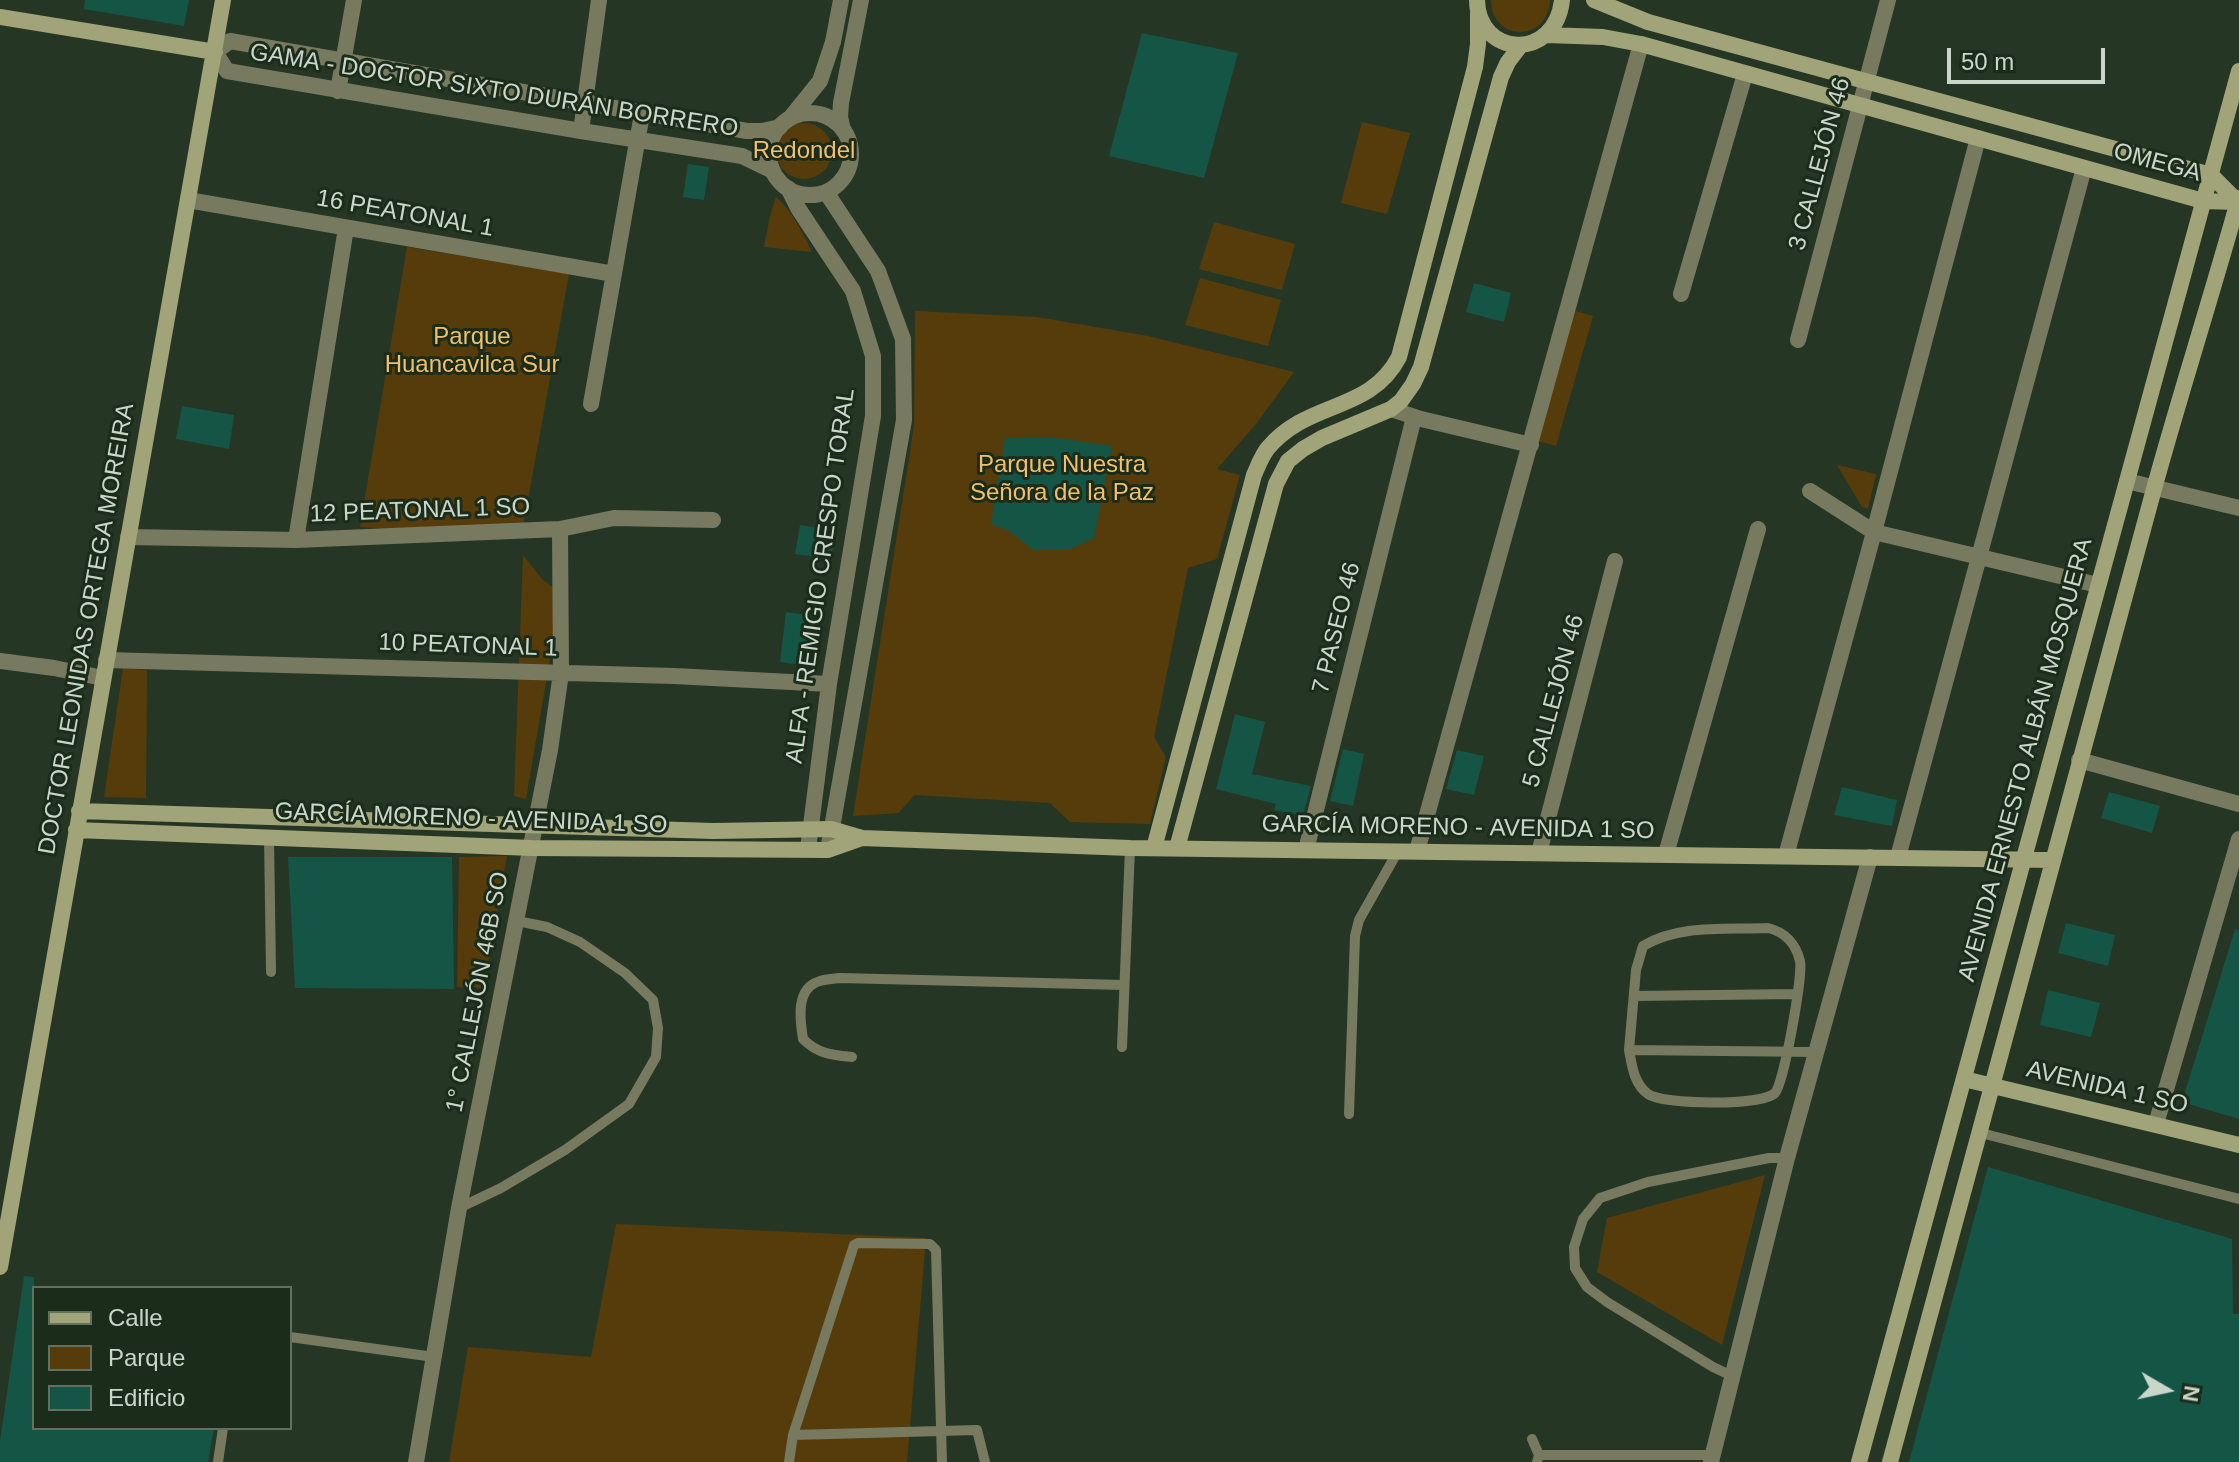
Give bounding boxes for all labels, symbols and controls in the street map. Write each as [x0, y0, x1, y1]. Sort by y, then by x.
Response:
scale bar [1951, 32, 2109, 82]
street label: GAMA - DOCTOR SIXTO DURÁN BORRERO [248, 38, 740, 144]
text: 50 m [1961, 48, 2014, 75]
street label: 3 CALLEJÓN 46 [1783, 75, 1857, 253]
park label: Redondel [753, 137, 855, 165]
street label: OMEGA [2110, 138, 2204, 188]
street label: 16 PEATONAL 1 [314, 184, 496, 244]
park label: Parque Huancavilca Sur [385, 323, 559, 379]
street label: ALFA - REMIGIO CRESPO TORAL [780, 387, 862, 765]
street label: DOCTOR LEONIDAS ORTEGA MOREIRA [33, 401, 141, 857]
park label: Parque Nuestra Señora de la Paz [970, 451, 1154, 507]
street label: 12 PEATONAL 1 SO [309, 493, 531, 529]
street label: AVENIDA ERNESTO ALBÁN MOSQUERA [1953, 535, 2099, 985]
street label: 7 PASEO 46 [1307, 559, 1367, 697]
street label: 5 CALLEJÓN 46 [1517, 612, 1591, 790]
street label: 10 PEATONAL 1 [378, 628, 558, 664]
street label: GARCÍA MORENO - AVENIDA 1 SO [274, 798, 668, 840]
street label: GARCÍA MORENO - AVENIDA 1 SO [1261, 810, 1655, 846]
street label: 1° CALLEJÓN 46B SO [441, 869, 515, 1115]
street label: AVENIDA 1 SO [2023, 1055, 2191, 1121]
legend [32, 1286, 292, 1430]
text: Calle [108, 1304, 163, 1331]
text: Parque [108, 1344, 185, 1371]
north arrow [2127, 1350, 2207, 1430]
text: Edificio [108, 1384, 185, 1411]
text: N [2178, 1384, 2205, 1404]

